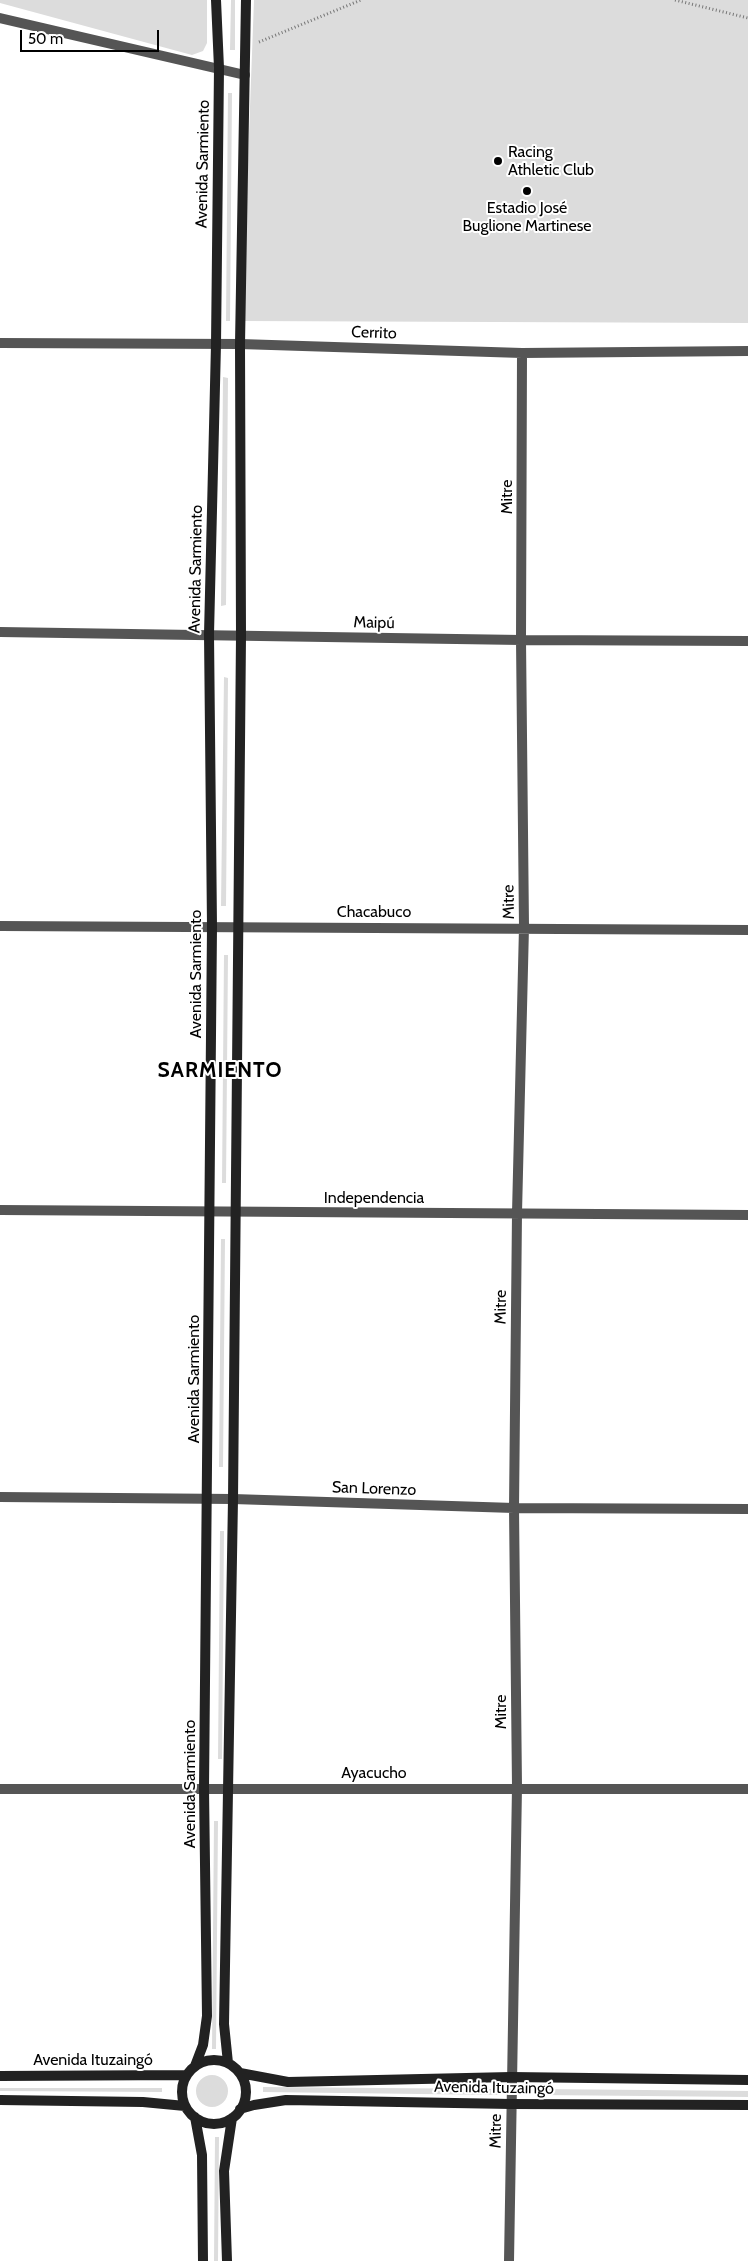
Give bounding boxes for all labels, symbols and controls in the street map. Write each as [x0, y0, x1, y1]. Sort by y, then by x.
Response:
scale bar [22, 20, 161, 52]
text: 50 m [28, 30, 63, 48]
street label: Avenida Sarmiento [192, 100, 214, 228]
place label: Racing Athletic Club [508, 142, 594, 180]
marker: Racing Athletic Club [492, 155, 504, 167]
marker: Estadio José Buglione Martinese [521, 185, 533, 197]
place label: Estadio José Buglione Martinese [463, 198, 591, 236]
street label: Cerrito [351, 323, 397, 343]
street label: Mitre [497, 480, 517, 514]
street label: Avenida Sarmiento [185, 505, 207, 633]
street label: Maipú [353, 613, 395, 633]
street label: Mitre [499, 885, 519, 919]
street label: Chacabuco [337, 902, 411, 922]
street label: Avenida Sarmiento [186, 910, 206, 1038]
district label: SARMIENTO [156, 1058, 284, 1084]
street label: Independencia [324, 1188, 424, 1208]
street label: Mitre [491, 1290, 511, 1324]
street label: Avenida Sarmiento [184, 1315, 204, 1443]
street label: San Lorenzo [332, 1478, 416, 1500]
street label: Mitre [491, 1695, 511, 1729]
street label: Avenida Sarmiento [180, 1720, 200, 1848]
street label: Ayacucho [341, 1763, 407, 1783]
street label: Avenida Ituzaingó [33, 2050, 153, 2070]
street label: Avenida Ituzaingó [434, 2077, 554, 2099]
street label: Mitre [486, 2114, 506, 2148]

